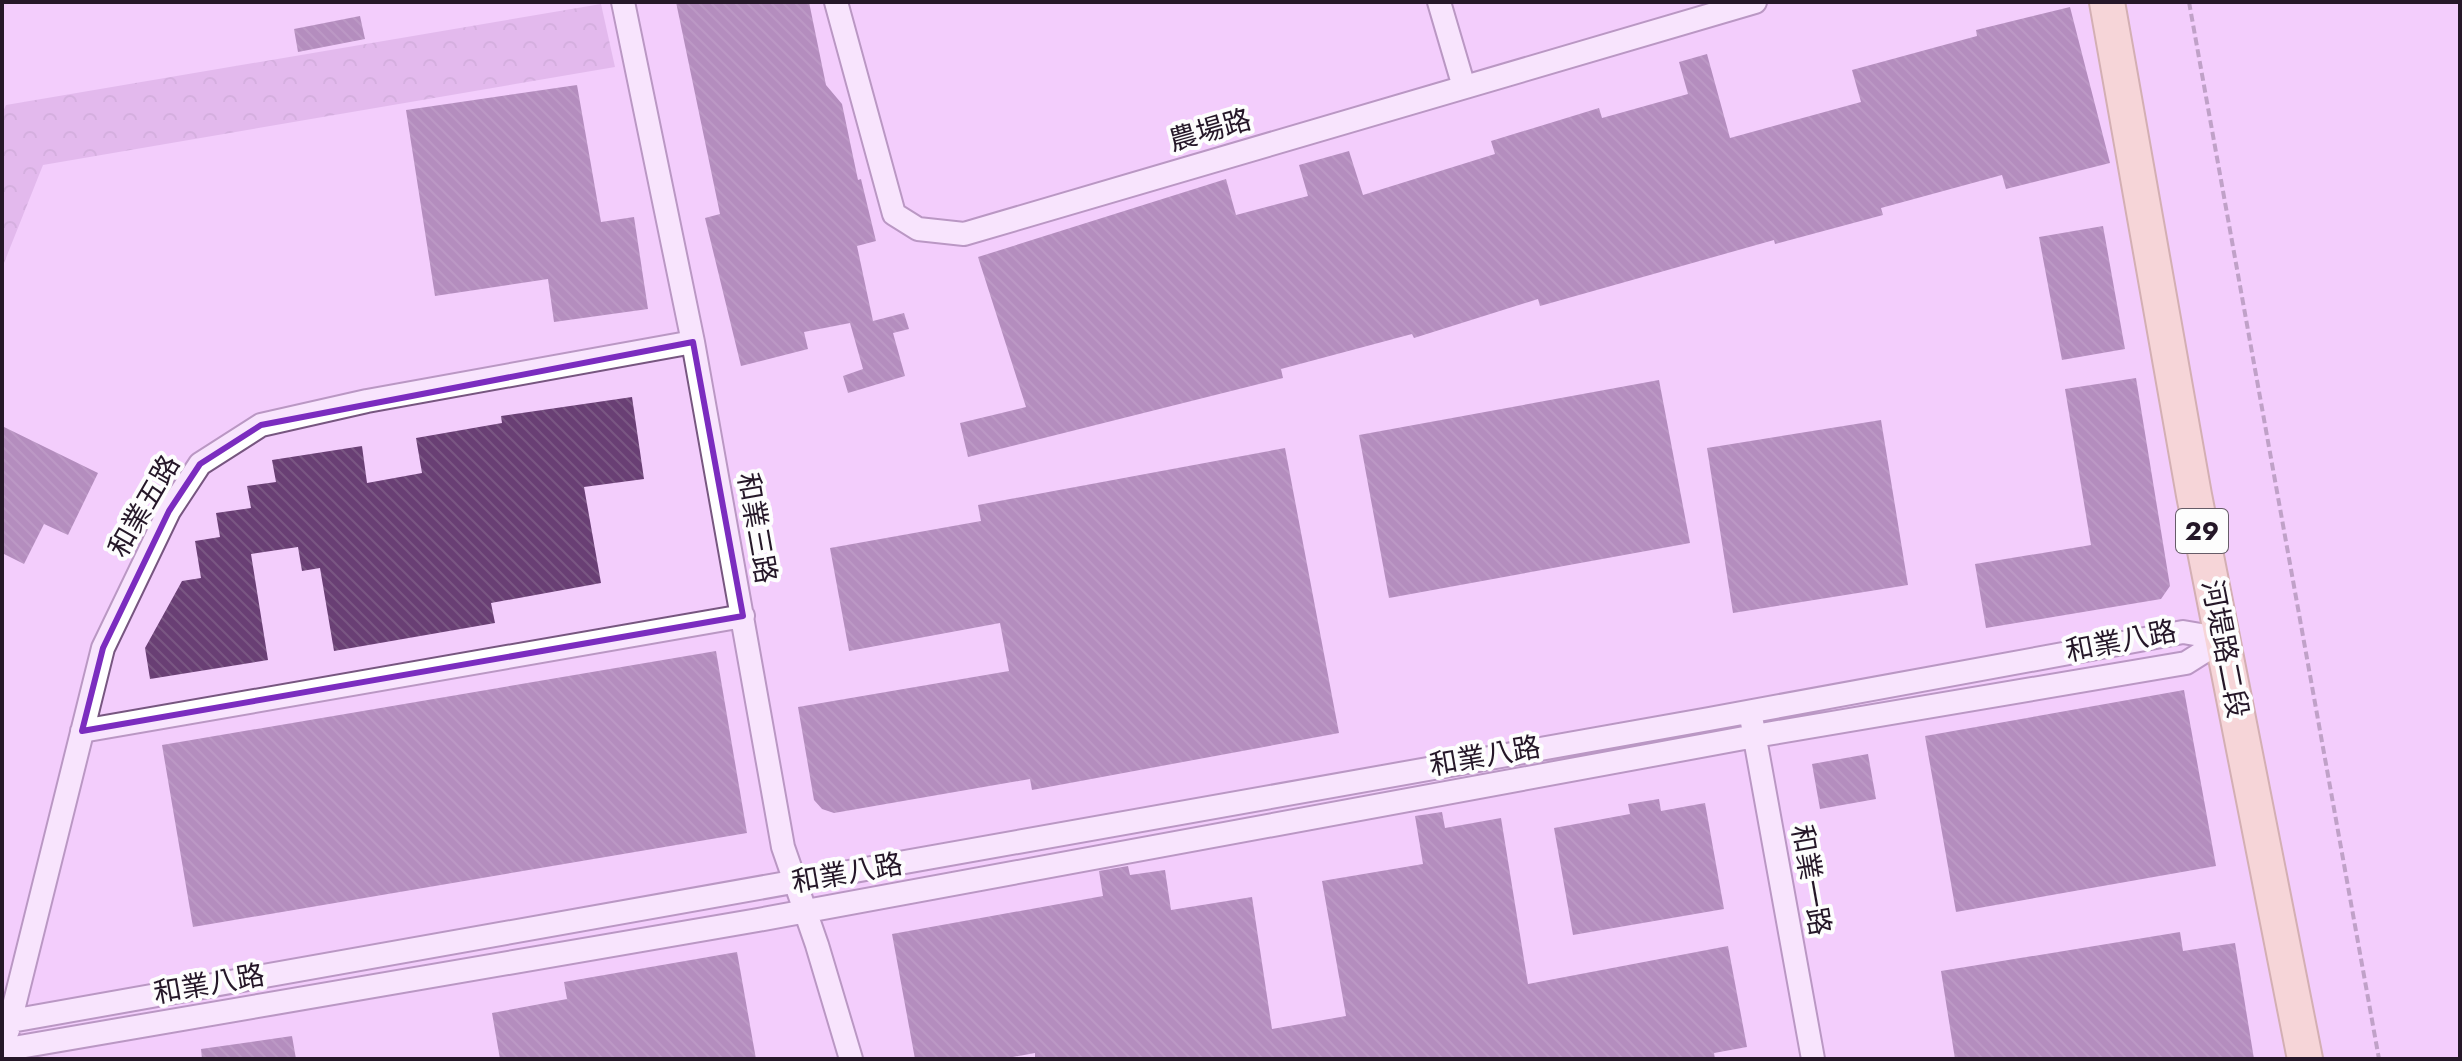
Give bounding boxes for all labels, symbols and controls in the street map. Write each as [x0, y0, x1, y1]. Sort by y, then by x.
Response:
street label: 農場路 [1164, 99, 1256, 161]
street label: 和業五路 [98, 447, 190, 565]
street label: 和業三路 [727, 469, 787, 587]
road number: 29 [2176, 509, 2228, 553]
street label: 河堤路二段 [2192, 576, 2258, 722]
street label: 和業八路 [2062, 610, 2180, 672]
street label: 和業八路 [1426, 726, 1544, 786]
street label: 和業一路 [1781, 821, 1841, 939]
street label: 和業八路 [788, 843, 906, 903]
street label: 和業八路 [150, 954, 268, 1014]

